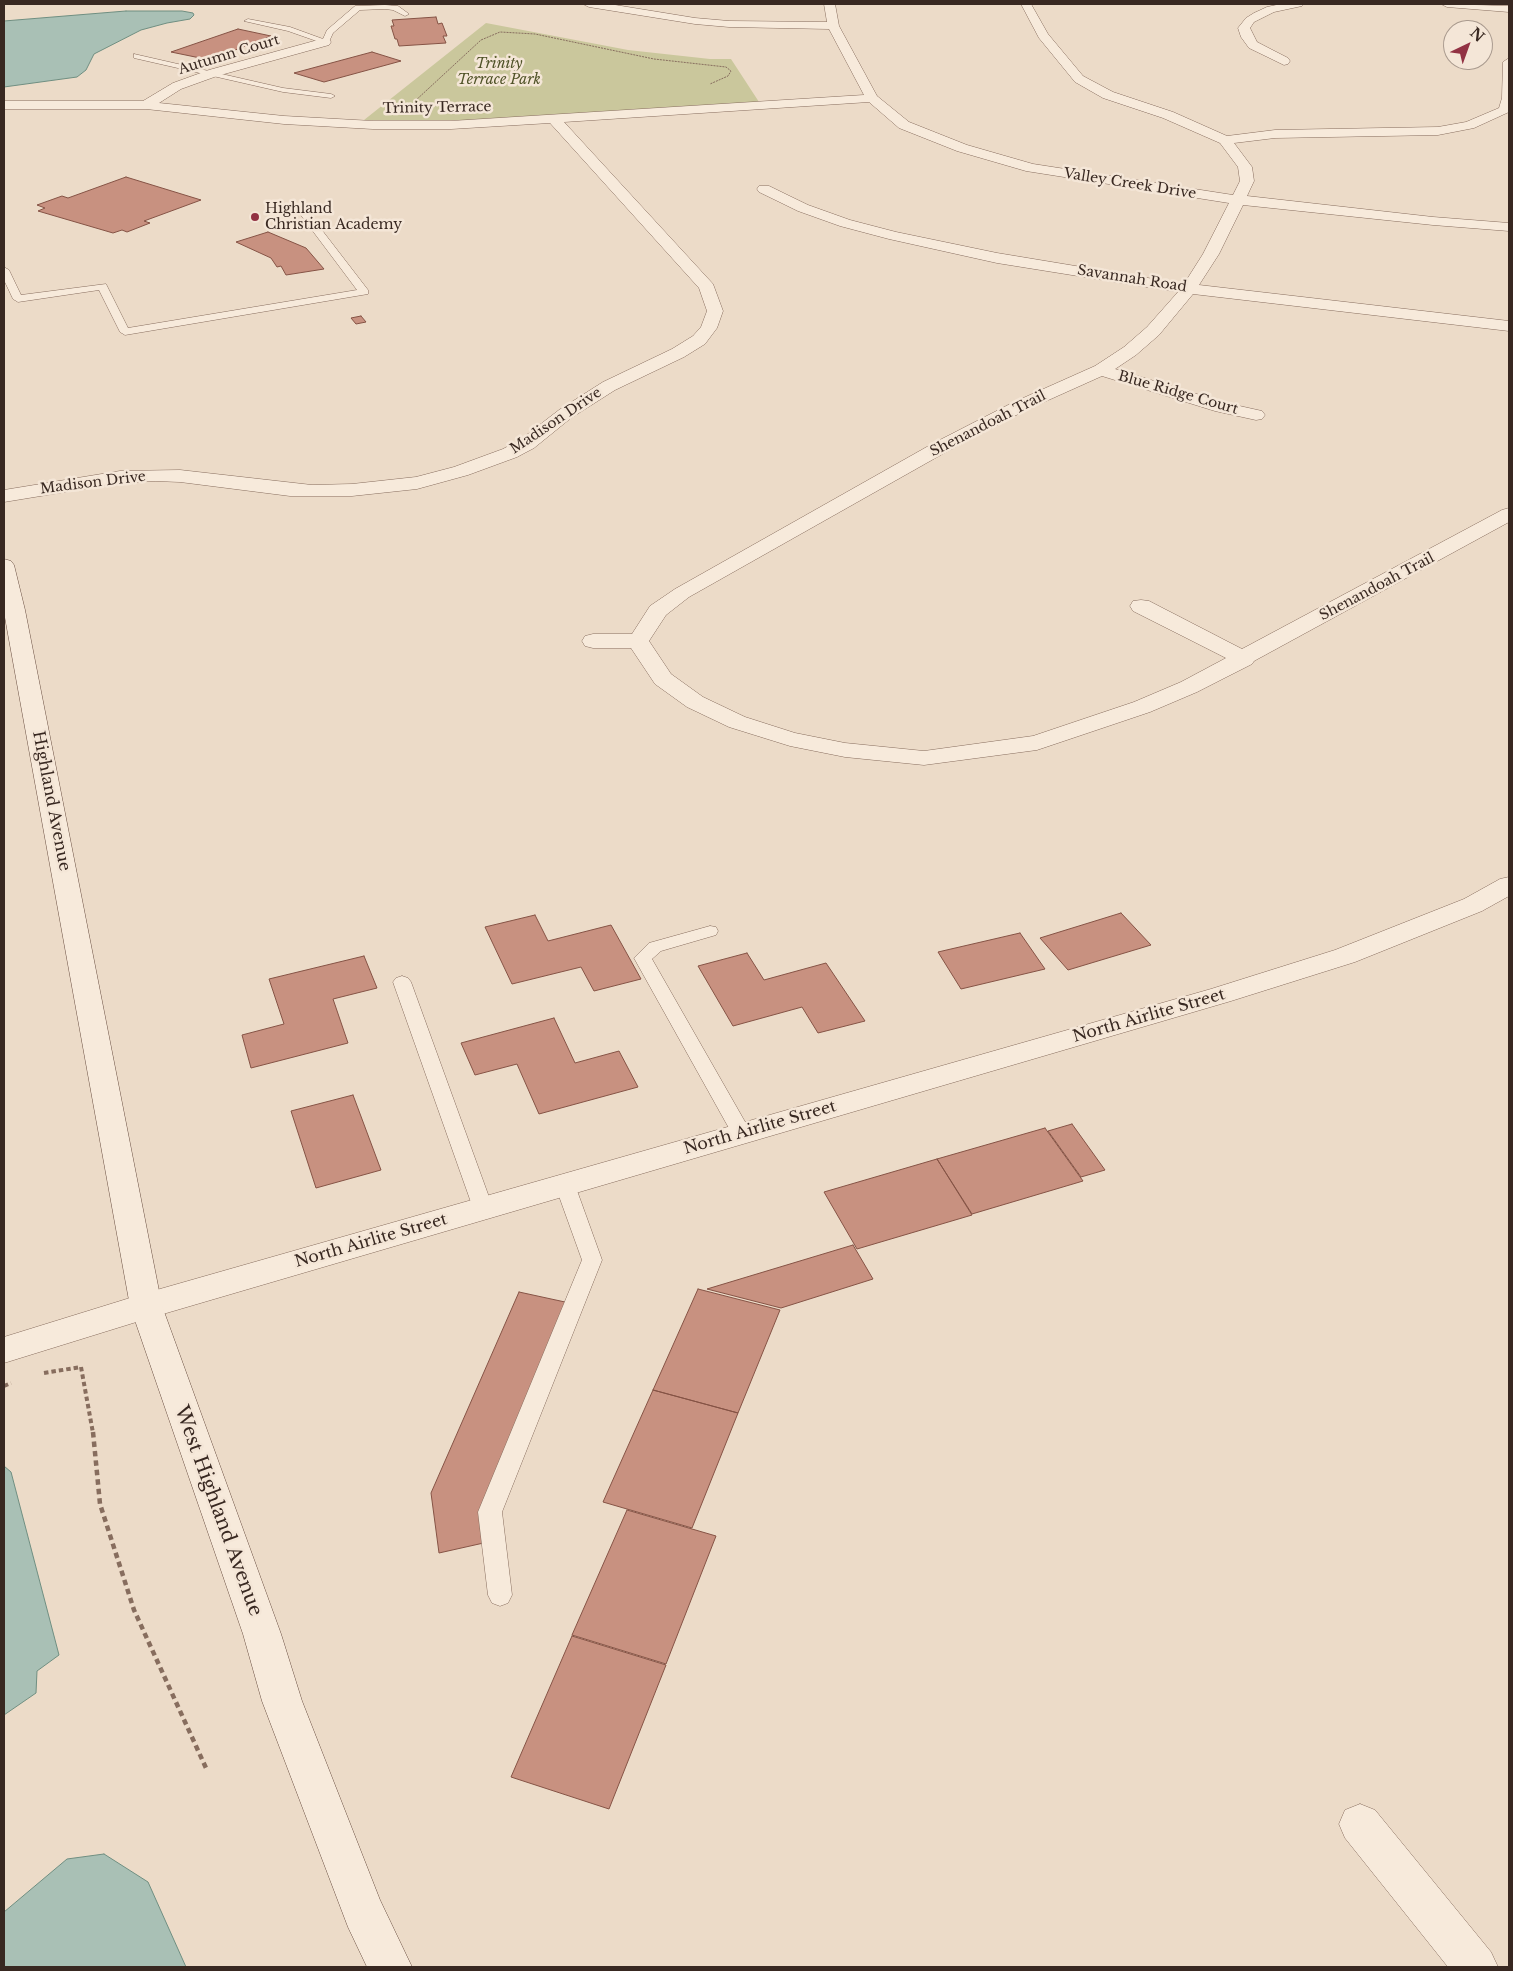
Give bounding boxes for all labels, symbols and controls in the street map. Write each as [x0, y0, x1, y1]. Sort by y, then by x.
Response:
north arrow [1443, 20, 1493, 70]
text: N [1466, 23, 1488, 46]
street label: Autumn Court [176, 32, 282, 78]
park label: Trinity Terrace Park [457, 56, 541, 88]
street label: Trinity Terrace [382, 99, 492, 117]
street label: Valley Creek Drive [1063, 165, 1197, 203]
place label: Highland Christian Academy [265, 201, 402, 233]
marker: Highland Christian Academy [249, 211, 261, 223]
street label: Savannah Road [1076, 262, 1188, 296]
street label: Blue Ridge Court [1116, 368, 1240, 418]
street label: Madison Drive [507, 384, 605, 458]
street label: Shenandoah Trail [927, 388, 1049, 460]
street label: Madison Drive [39, 468, 147, 498]
street label: Shenandoah Trail [1317, 550, 1437, 624]
street label: Highland Avenue [28, 729, 74, 873]
street label: North Airlite Street [1071, 985, 1227, 1047]
street label: North Airlite Street [682, 1097, 838, 1159]
street label: North Airlite Street [293, 1210, 449, 1272]
street label: West Highland Avenue [169, 1403, 267, 1619]

